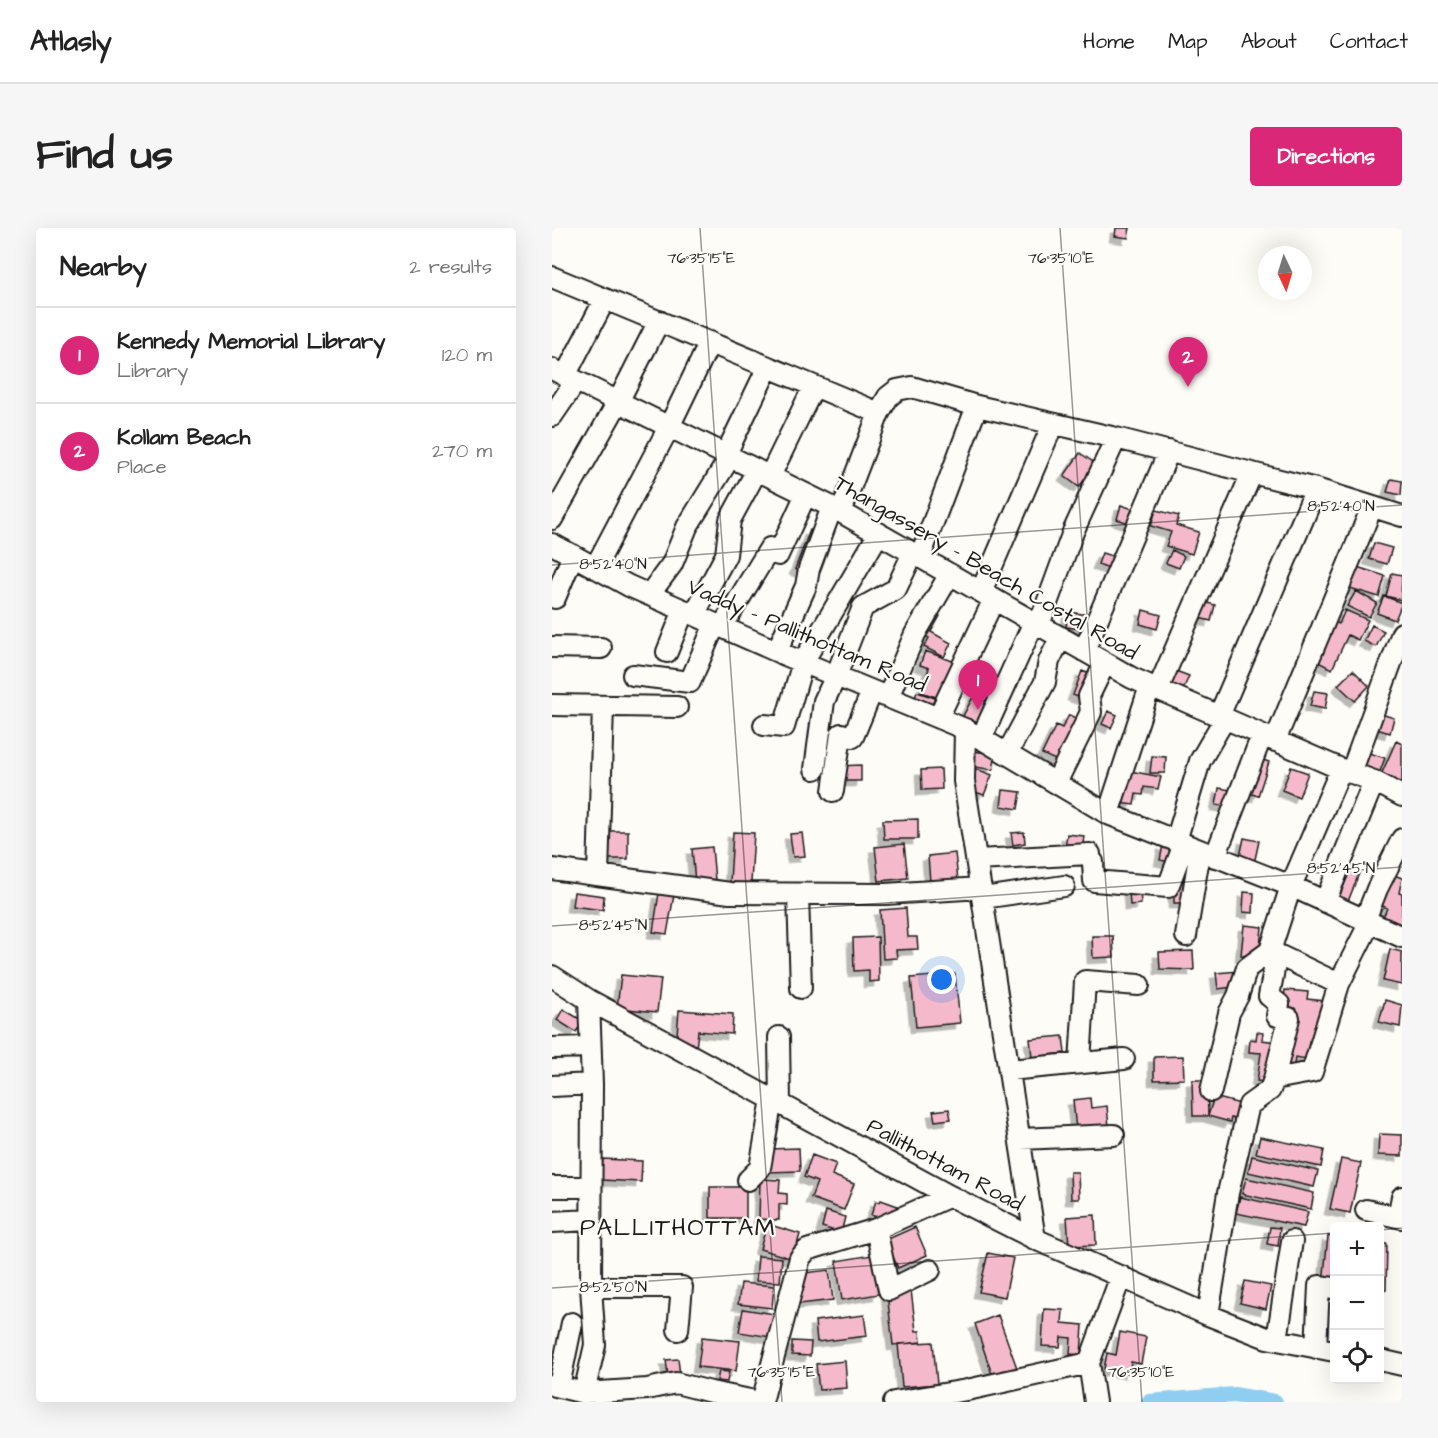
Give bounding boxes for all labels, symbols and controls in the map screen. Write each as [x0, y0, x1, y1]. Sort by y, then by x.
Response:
text: Atlasly [30, 22, 112, 61]
text: Home [1083, 27, 1135, 56]
text: Map [1168, 27, 1208, 56]
text: About [1241, 27, 1297, 56]
text: Contact [1330, 27, 1408, 56]
text: Find us [36, 127, 173, 185]
button: Directions [1250, 127, 1402, 186]
north arrow [1258, 246, 1312, 300]
text: 76°35'15"E [667, 248, 735, 269]
text: 76°35'10"E [1028, 248, 1094, 269]
text: Nearby [60, 249, 147, 285]
text: 2 results [409, 253, 492, 281]
text: Kennedy Memorial Library [117, 326, 385, 357]
pin: 2 [1168, 338, 1208, 387]
text: 1 [78, 341, 81, 369]
text: 120 m [442, 341, 492, 369]
text: Library [117, 357, 188, 385]
text: Kollam Beach [117, 422, 250, 453]
text: 2 [74, 437, 85, 465]
text: 270 m [432, 437, 492, 465]
text: Place [117, 453, 167, 481]
street label: Thangassery - Beach Costal Road [828, 468, 1144, 669]
text: 8°52'40"N [1307, 496, 1375, 517]
text: 8°52'40"N [579, 554, 647, 575]
street label: Vaddy - Pallithottam Road [682, 571, 931, 701]
pin: 1 [958, 660, 998, 710]
text: 8°52'45"N [1307, 858, 1375, 879]
text: 8°52'45"N [579, 915, 647, 936]
your location [927, 965, 956, 994]
street label: Pallithottam Road [861, 1111, 1029, 1219]
district label: PALLITHOTTAM [580, 1211, 776, 1245]
map controls [1330, 1222, 1384, 1384]
button: + [1330, 1222, 1384, 1276]
button: − [1330, 1276, 1384, 1330]
text: 8°52'50"N [579, 1277, 647, 1298]
button: locate [1330, 1330, 1384, 1384]
text: 76°35'15"E [747, 1362, 815, 1383]
text: 76°35'10"E [1108, 1362, 1174, 1383]

